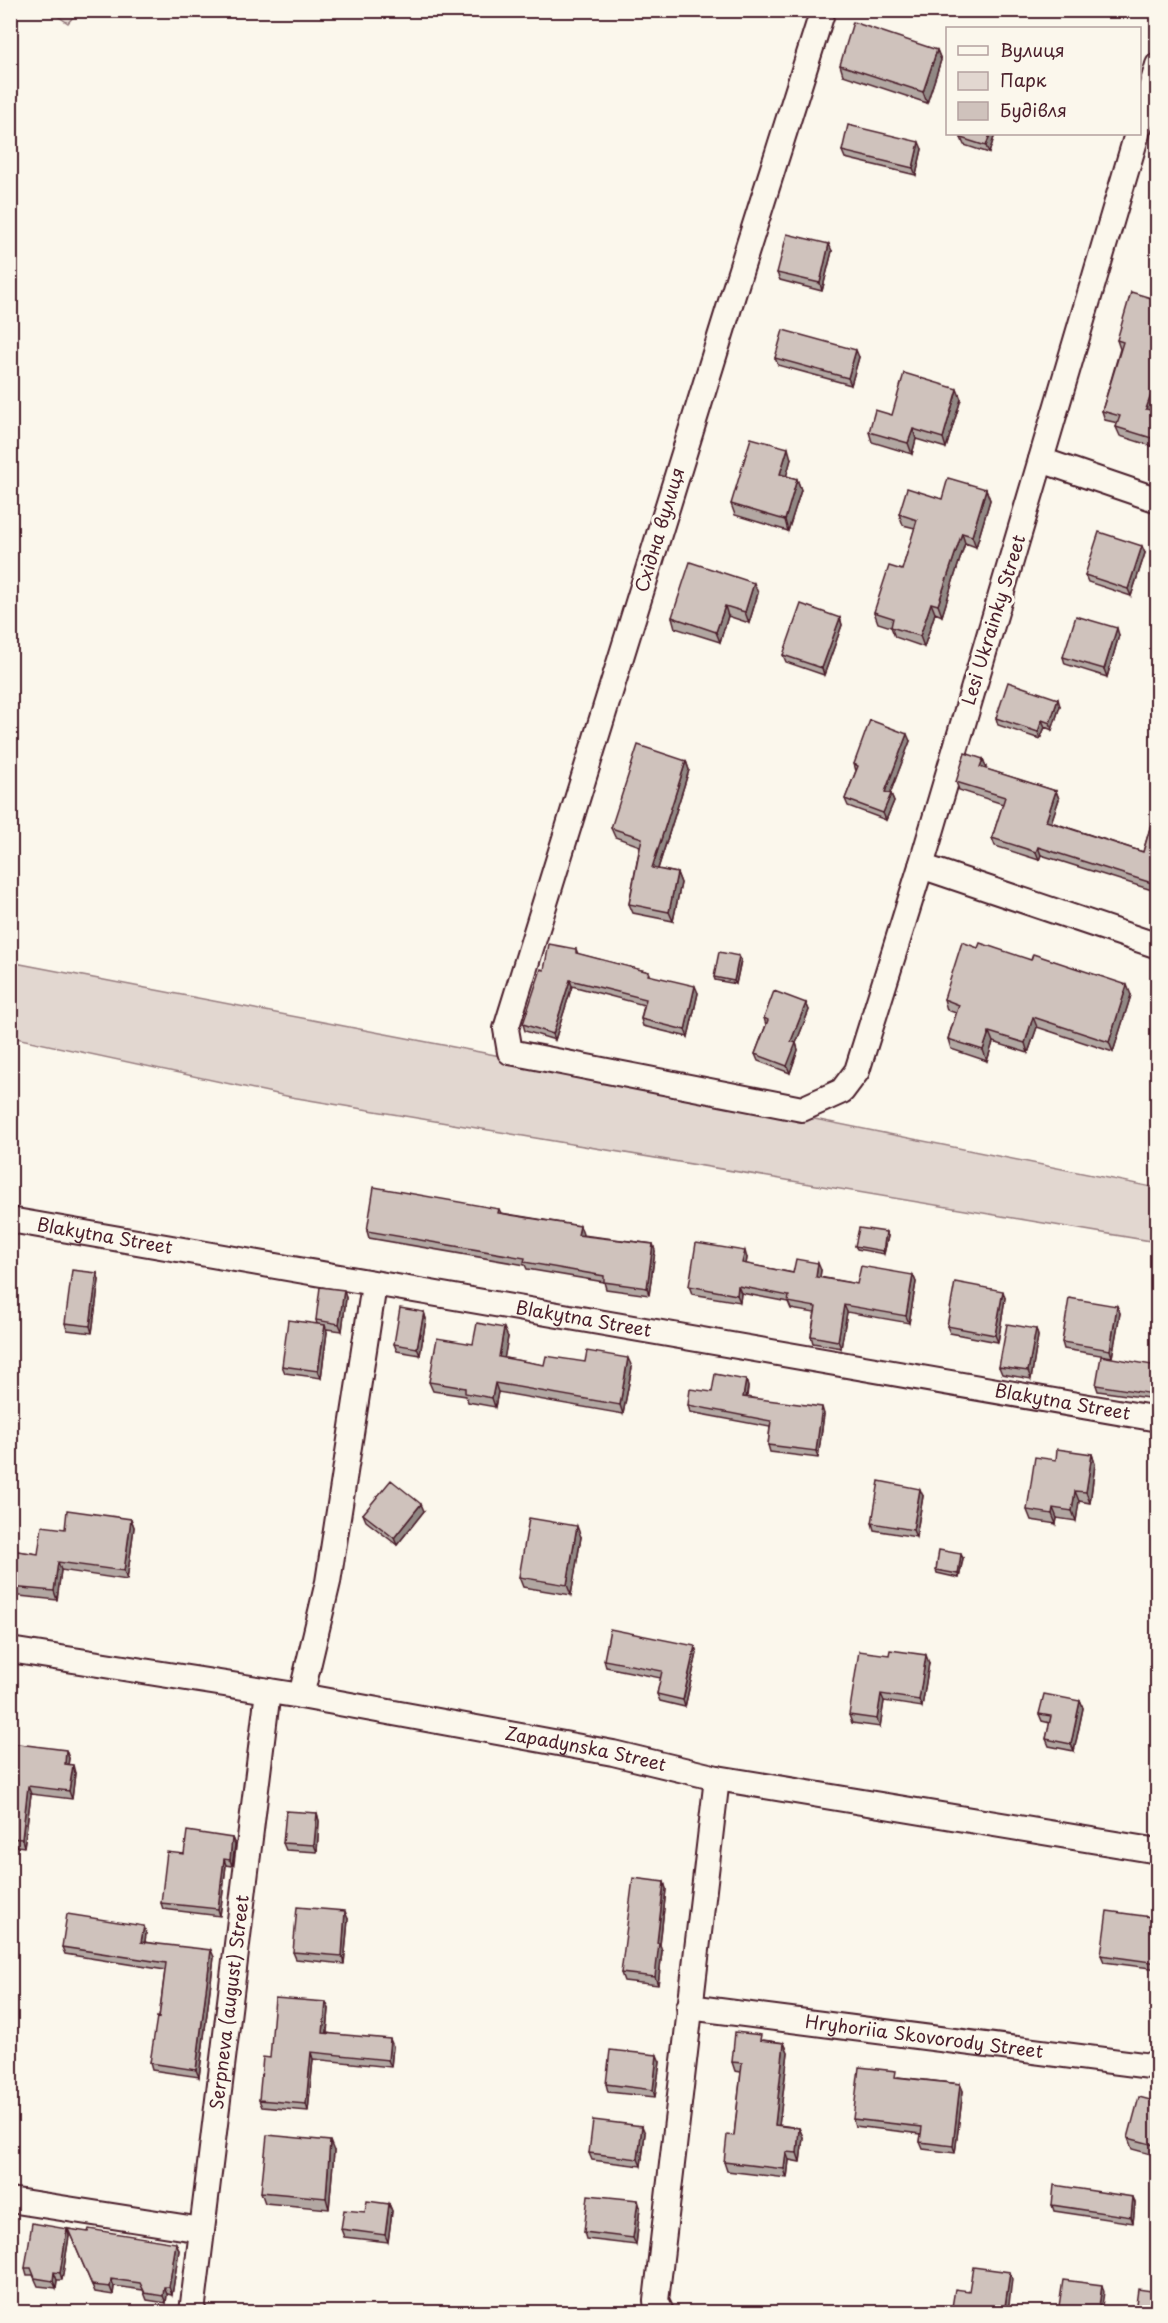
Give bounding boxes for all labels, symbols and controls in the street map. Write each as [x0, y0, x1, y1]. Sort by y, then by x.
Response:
legend [946, 27, 1141, 135]
text: Вулиця [1000, 36, 1065, 63]
text: Парк [1000, 66, 1047, 93]
text: Будівля [1000, 96, 1067, 123]
street label: Східна вулиця [627, 464, 690, 595]
street label: Lesi Ukrainky Street [954, 531, 1031, 708]
street label: Blakytna Street [35, 1210, 175, 1260]
street label: Blakytna Street [514, 1293, 654, 1343]
street label: Blakytna Street [993, 1376, 1132, 1426]
street label: Zapadynska Street [503, 1719, 669, 1777]
street label: Serpneva (august) Street [202, 1893, 255, 2111]
street label: Hryhoriia Skovorody Street [804, 2007, 1045, 2064]

